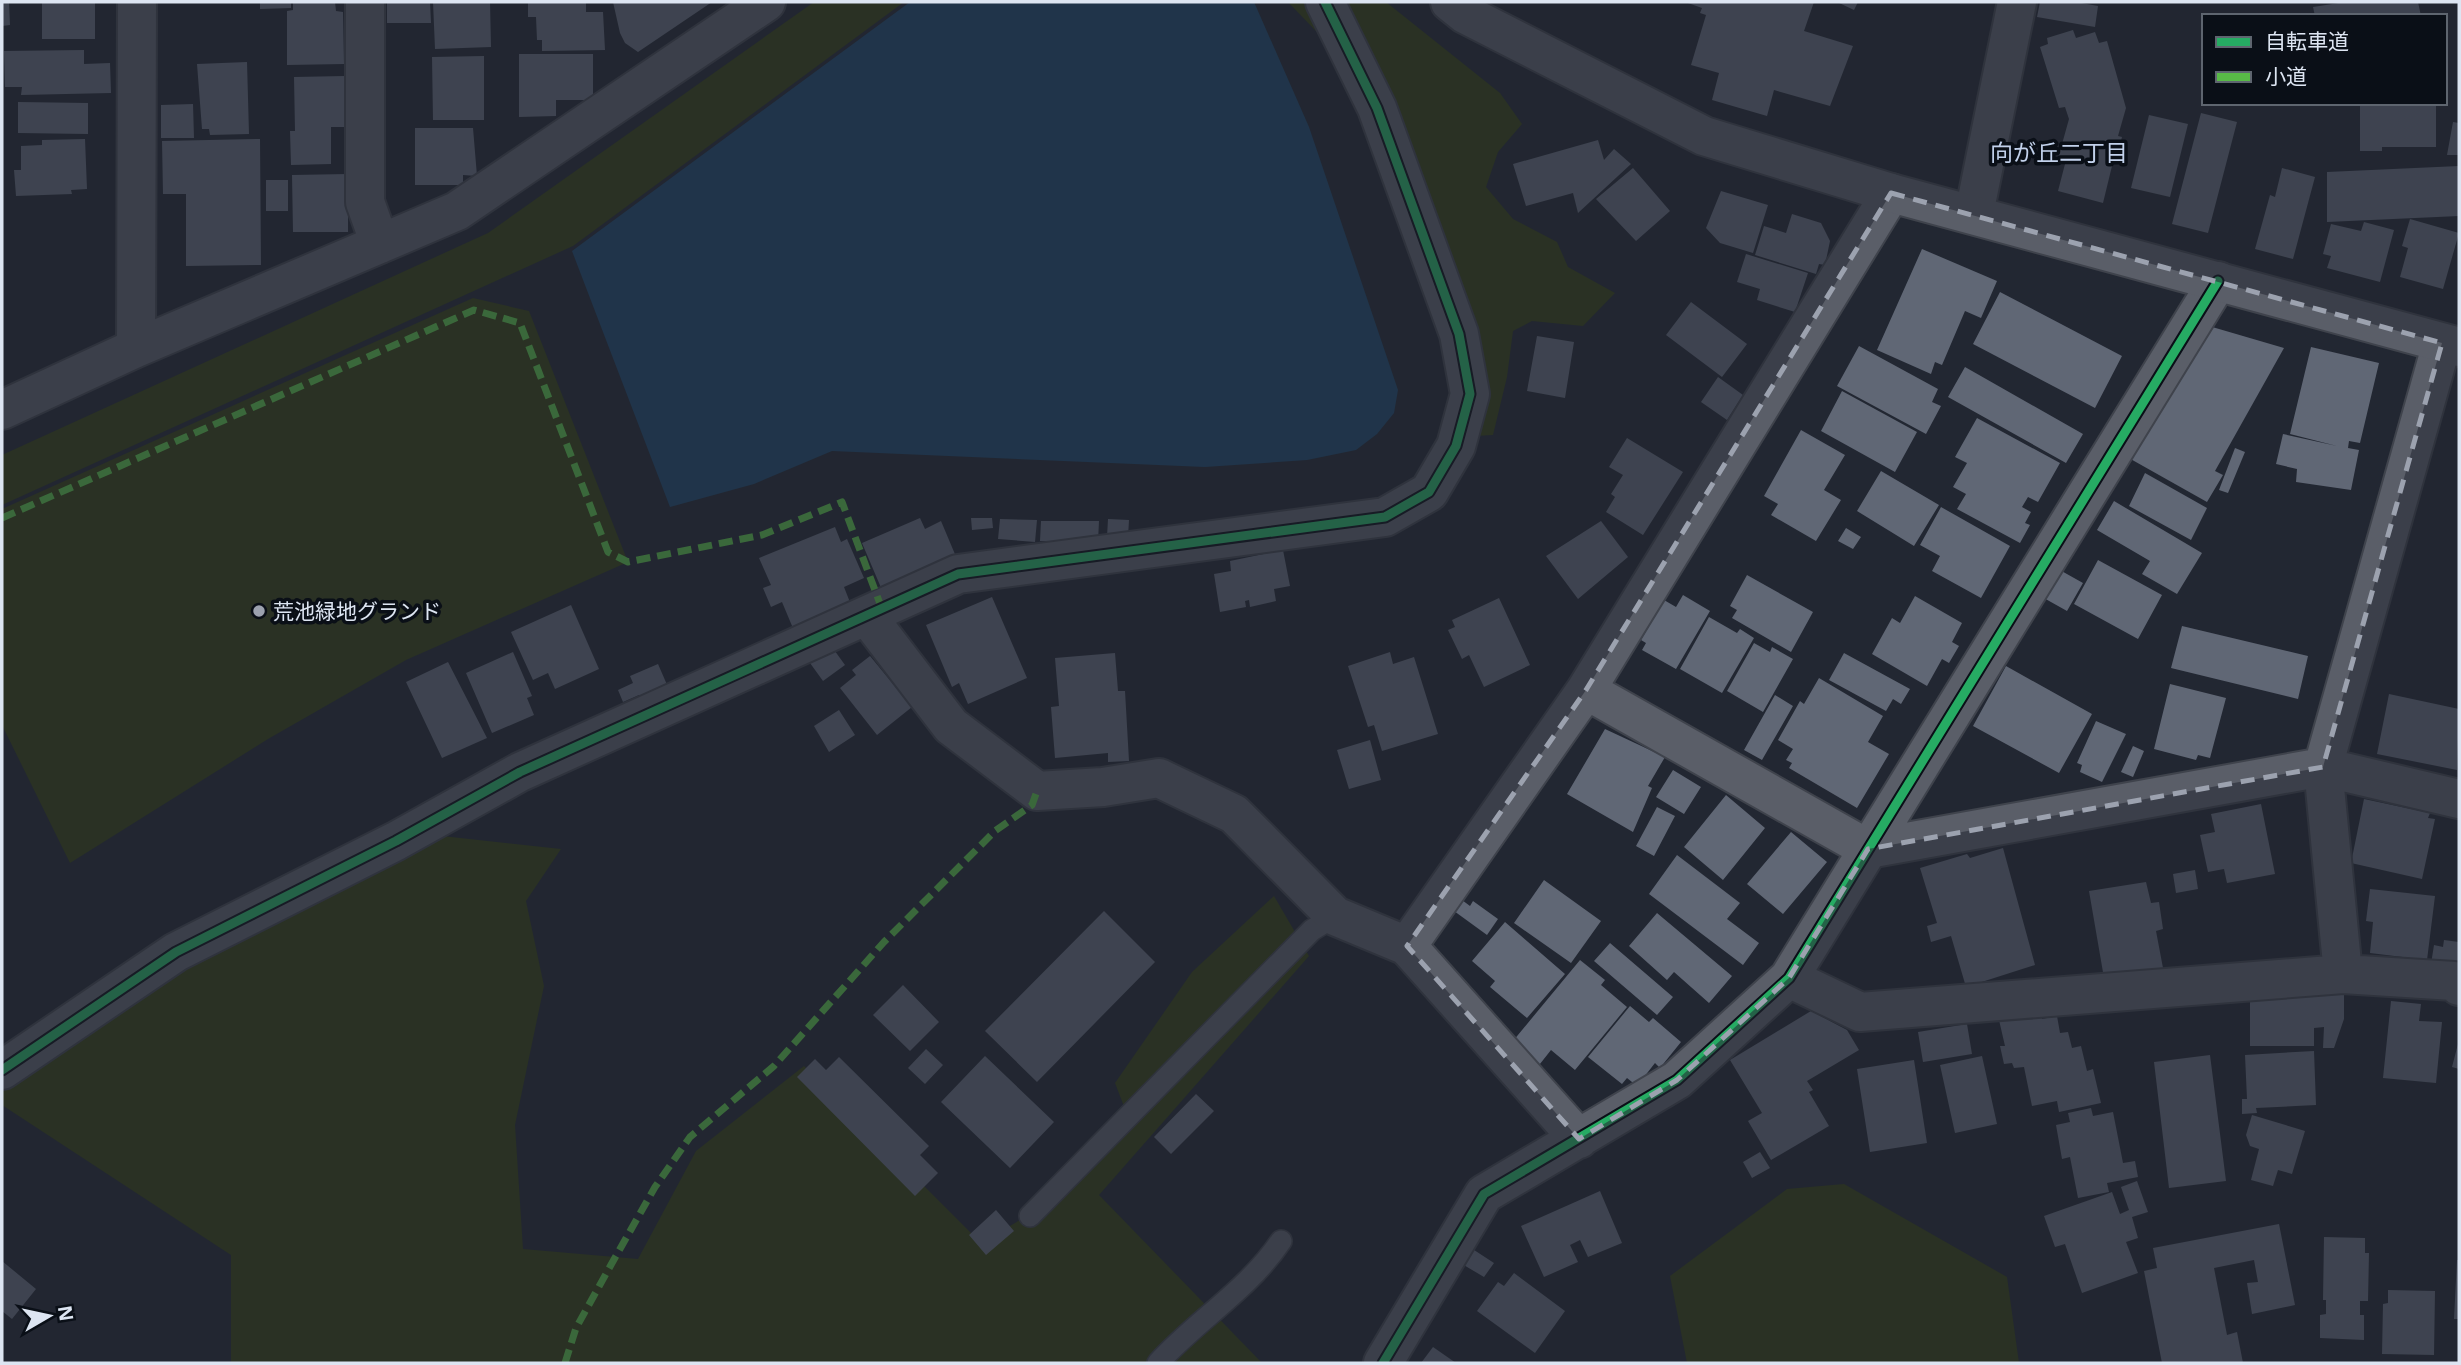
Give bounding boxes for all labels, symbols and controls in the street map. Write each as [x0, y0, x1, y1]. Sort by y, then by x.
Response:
legend [2202, 14, 2447, 105]
text: 自転車道 [2265, 27, 2349, 55]
text: 小道 [2265, 62, 2307, 90]
district label: 向が丘二丁目 [1990, 136, 2128, 168]
place label: 荒池緑地グランド [273, 597, 441, 625]
marker: 荒池緑地グランド [251, 603, 267, 619]
north arrow [14, 1281, 84, 1351]
text: N [52, 1304, 80, 1323]

